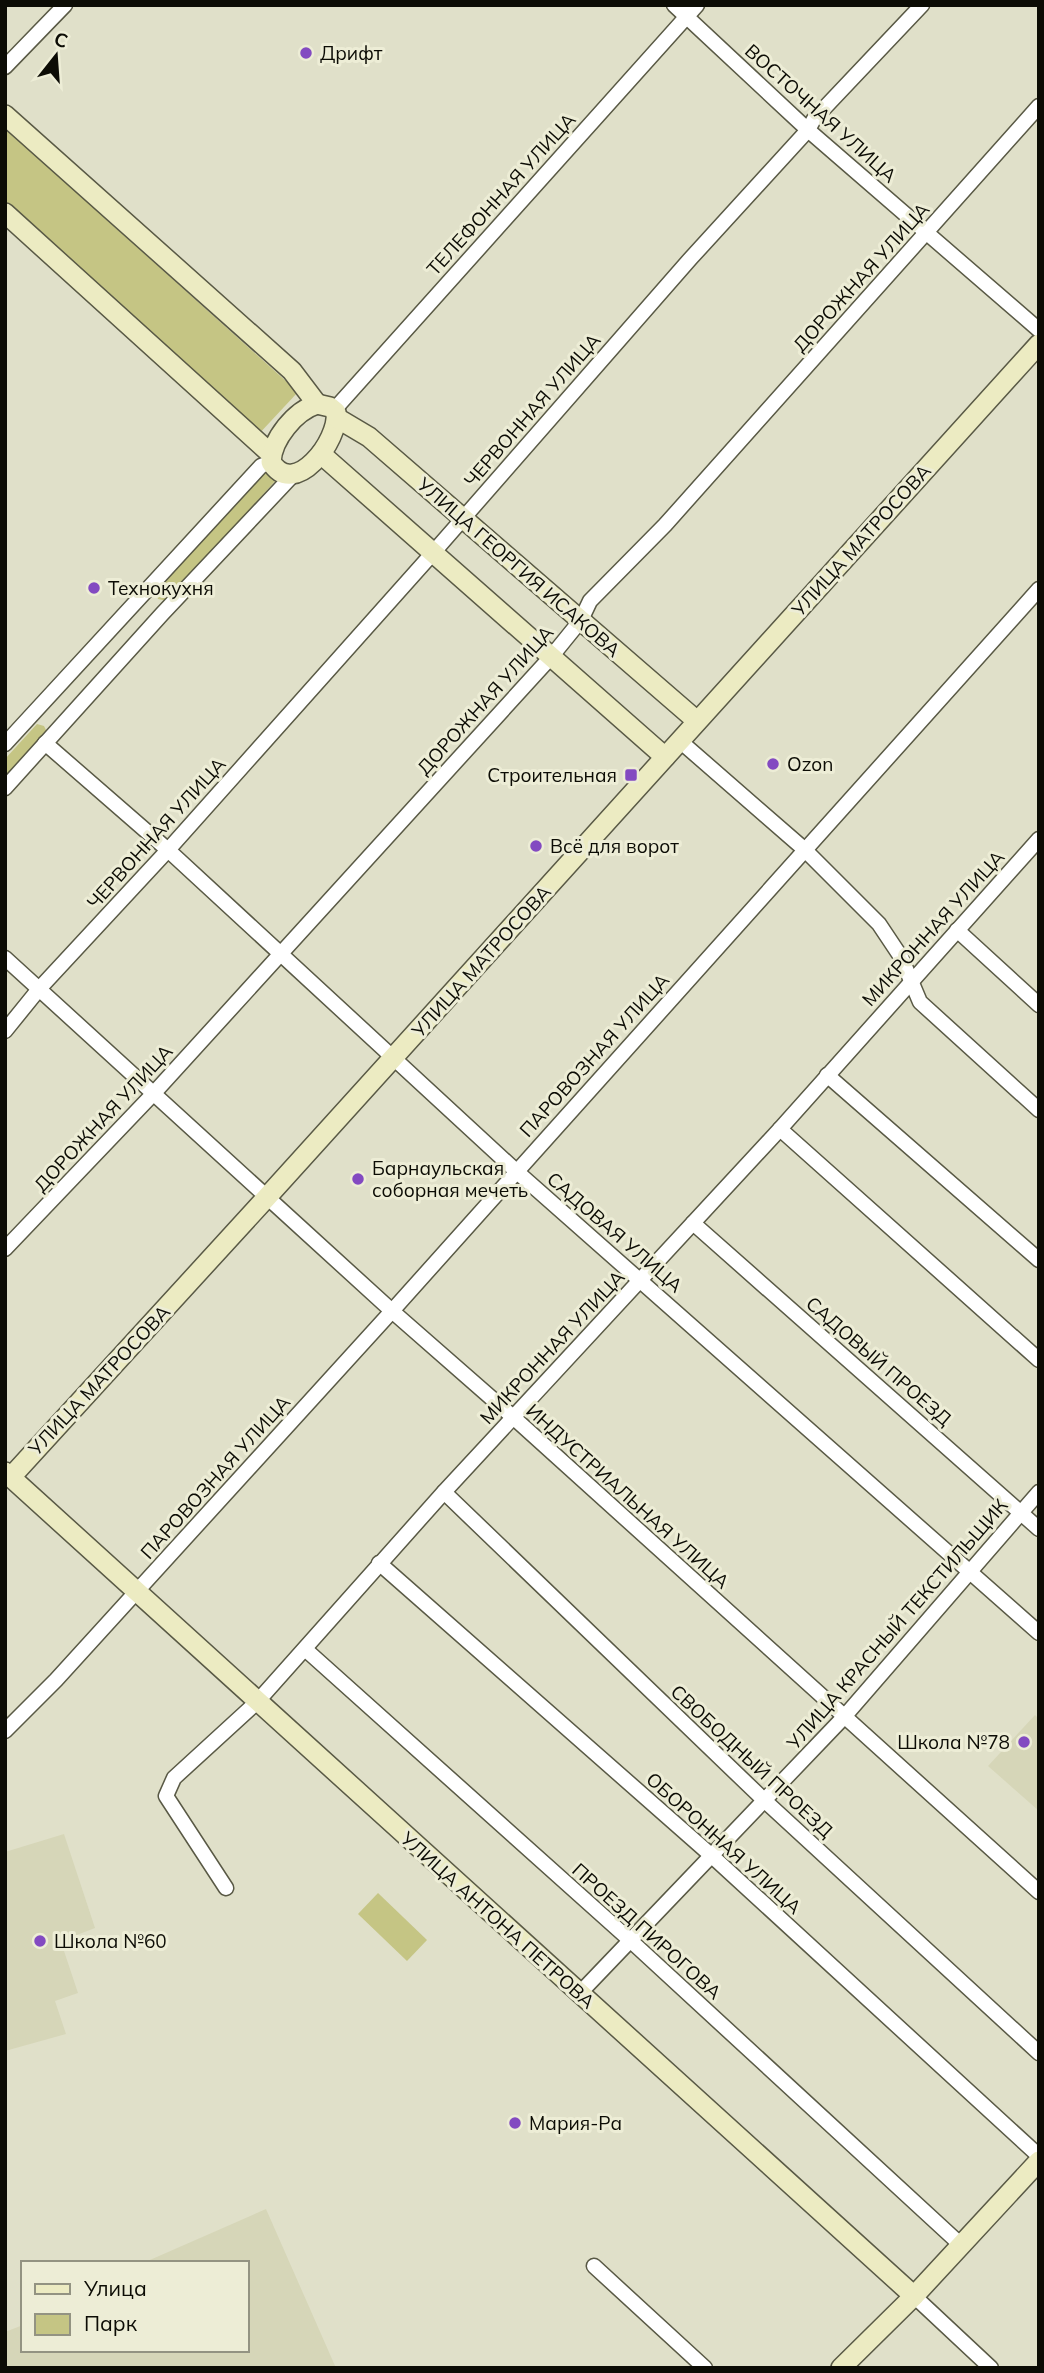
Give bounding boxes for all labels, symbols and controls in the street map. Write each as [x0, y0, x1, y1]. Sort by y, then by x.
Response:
north arrow [21, 21, 91, 91]
text: С [51, 26, 71, 53]
street label: ВОСТОЧНАЯ УЛИЦА [740, 39, 902, 188]
place label: Дрифт [320, 41, 383, 65]
marker: Дрифт [298, 45, 314, 61]
street label: ТЕЛЕФОННАЯ УЛИЦА [421, 108, 581, 280]
street label: ДОРОЖНАЯ УЛИЦА [788, 197, 934, 357]
street label: ЧЕРВОННАЯ УЛИЦА [459, 328, 605, 492]
street label: УЛИЦА МАТРОСОВА [786, 459, 936, 622]
street label: УЛИЦА ГЕОРГИЯ ИСАКОВА [412, 471, 626, 662]
place label: Технокухня [108, 576, 214, 600]
marker: Технокухня [86, 580, 102, 596]
street label: ДОРОЖНАЯ УЛИЦА [412, 620, 558, 780]
street label: ЧЕРВОННАЯ УЛИЦА [82, 752, 230, 914]
place label: Ozon [787, 752, 833, 776]
marker: Ozon [765, 756, 781, 772]
place label: Строительная [487, 763, 617, 787]
marker: Строительная [623, 767, 639, 783]
place label: Всё для ворот [550, 834, 679, 858]
marker: Всё для ворот [528, 838, 544, 854]
street label: МИКРОННАЯ УЛИЦА [857, 845, 1009, 1011]
street label: УЛИЦА МАТРОСОВА [406, 880, 556, 1043]
street label: ПАРОВОЗНАЯ УЛИЦА [514, 968, 674, 1142]
street label: ДОРОЖНАЯ УЛИЦА [28, 1039, 178, 1197]
place label: Барнаульская соборная мечеть [372, 1156, 528, 1202]
street label: САДОВАЯ УЛИЦА [542, 1167, 688, 1297]
marker: Барнаульская соборная мечеть [350, 1171, 366, 1187]
street label: МИКРОННАЯ УЛИЦА [475, 1265, 629, 1429]
street label: САДОВЫЙ ПРОЕЗД [801, 1291, 957, 1431]
street label: УЛИЦА МАТРОСОВА [22, 1300, 175, 1461]
street label: ПАРОВОЗНАЯ УЛИЦА [135, 1390, 295, 1564]
street label: ИНДУСТРИАЛЬНАЯ УЛИЦА [521, 1398, 735, 1594]
street label: УЛИЦА КРАСНЫЙ ТЕКСТИЛЬЩИК [781, 1493, 1013, 1755]
street label: СВОБОДНЫЙ ПРОЕЗД [666, 1679, 838, 1843]
place label: Школа №78 [897, 1730, 1010, 1754]
marker: Школа №78 [1016, 1734, 1032, 1750]
street label: ОБОРОННАЯ УЛИЦА [641, 1767, 807, 1919]
street label: УЛИЦА АНТОНА ПЕТРОВА [395, 1826, 600, 2014]
street label: ПРОЕЗД ПИРОГОВА [567, 1858, 727, 2004]
place label: Школа №60 [54, 1929, 167, 1953]
marker: Школа №60 [32, 1933, 48, 1949]
place label: Мария-Ра [529, 2111, 622, 2135]
marker: Мария-Ра [507, 2115, 523, 2131]
legend [21, 2261, 248, 2352]
text: Улица [83, 2275, 147, 2301]
text: Парк [84, 2310, 138, 2336]

